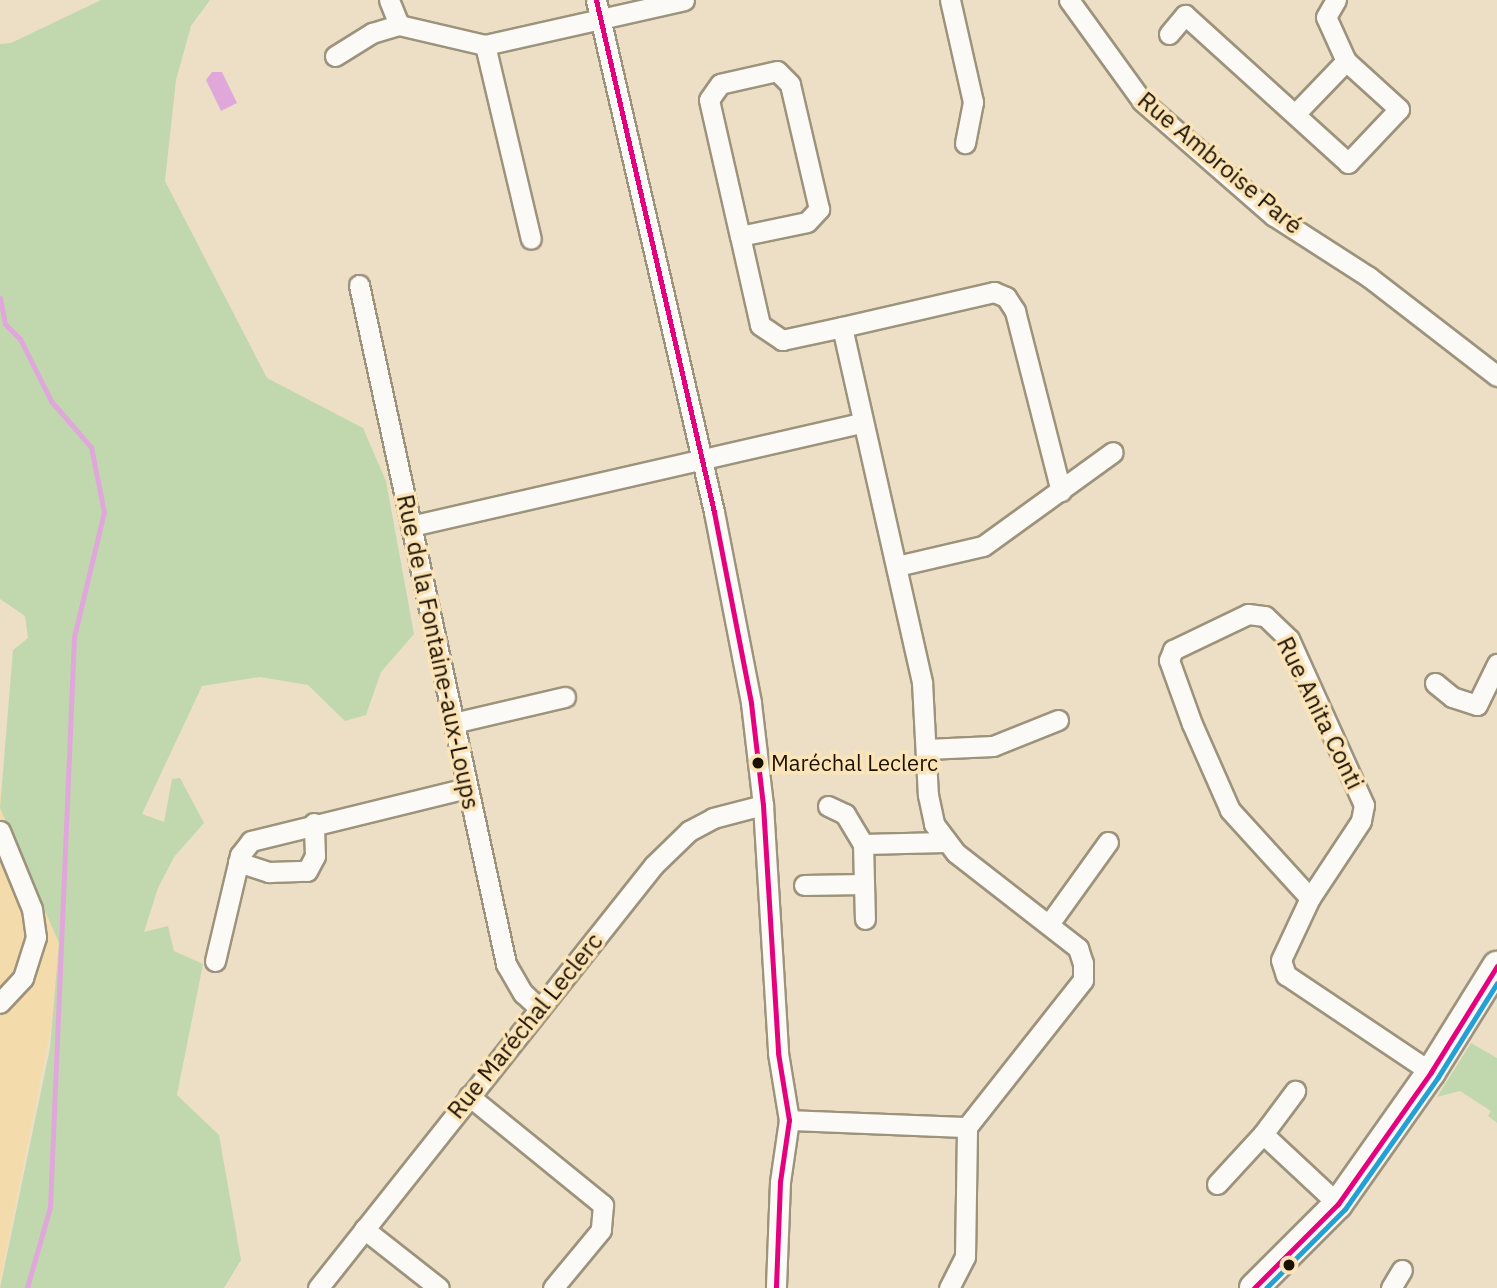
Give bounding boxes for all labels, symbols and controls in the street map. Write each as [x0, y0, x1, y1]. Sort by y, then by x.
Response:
street label: Rue Ambroise Paré [1132, 86, 1308, 240]
street label: Rue de la Fontaine-aux-Loups [391, 492, 485, 812]
street label: Rue Anita Conti [1271, 632, 1369, 794]
place label: Maréchal Leclerc [771, 750, 938, 776]
marker: Maréchal Leclerc [751, 756, 765, 770]
street label: Rue Maréchal Leclerc [441, 927, 609, 1125]
unlabelled marker [1282, 1258, 1296, 1272]

